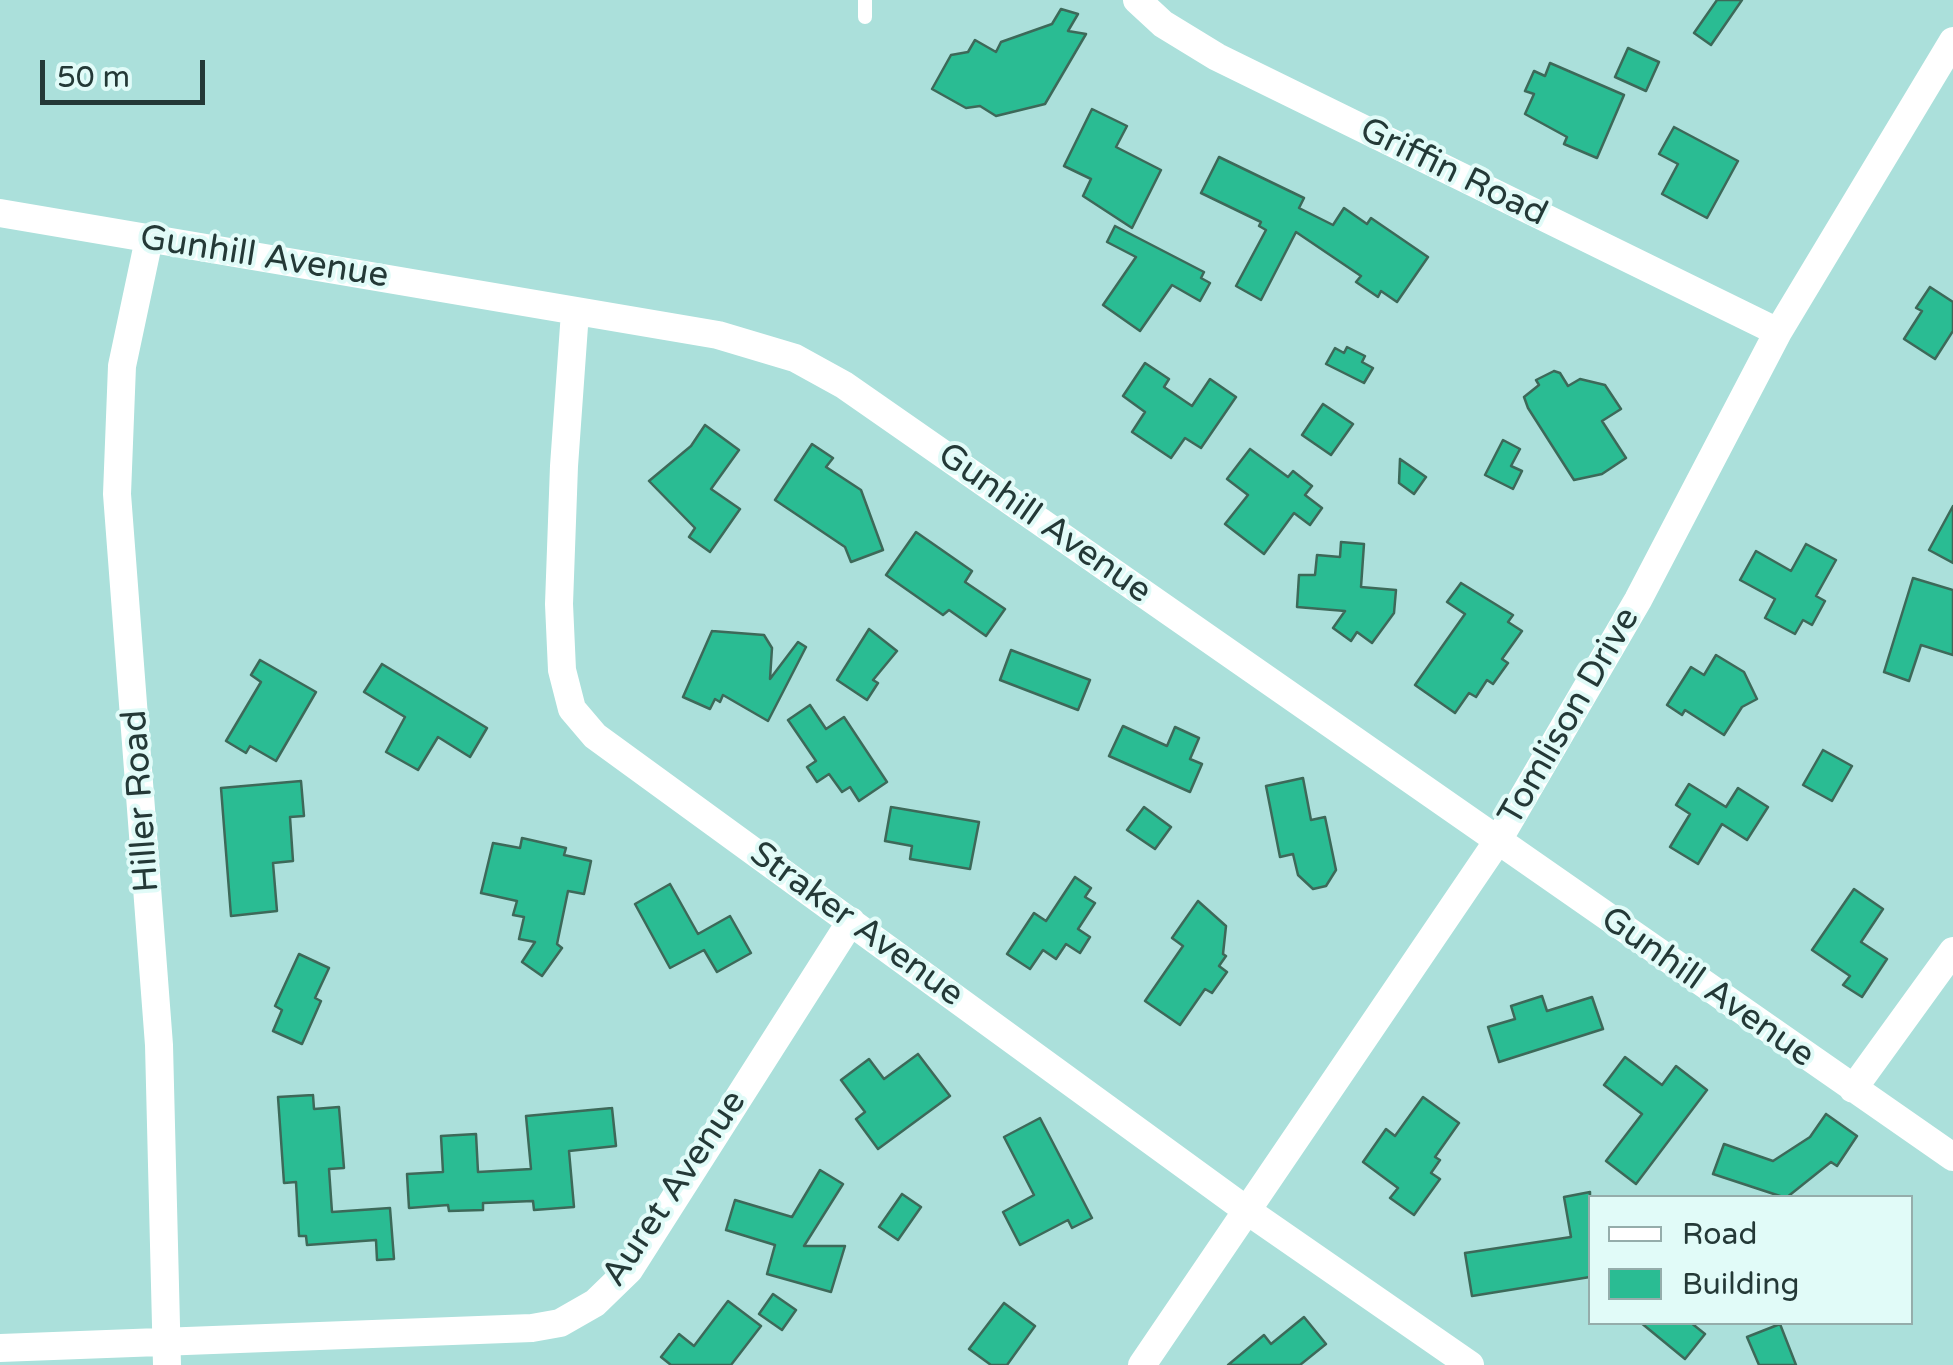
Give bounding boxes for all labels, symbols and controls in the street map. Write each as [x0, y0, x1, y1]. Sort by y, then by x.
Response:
scale bar [45, 40, 210, 102]
text: 50 m [57, 59, 130, 96]
street label: Griffin Road [1353, 110, 1553, 236]
street label: Gunhill Avenue [137, 218, 391, 298]
street label: Gunhill Avenue [929, 435, 1159, 613]
street label: Tomlison Drive [1491, 601, 1649, 833]
street label: Hiller Road [115, 709, 169, 893]
street label: Straker Avenue [741, 833, 971, 1017]
street label: Gunhill Avenue [1592, 899, 1822, 1077]
street label: Auret Avenue [594, 1083, 756, 1295]
legend [1588, 1195, 1913, 1325]
text: Road [1682, 1216, 1757, 1253]
text: Building [1682, 1266, 1799, 1303]

